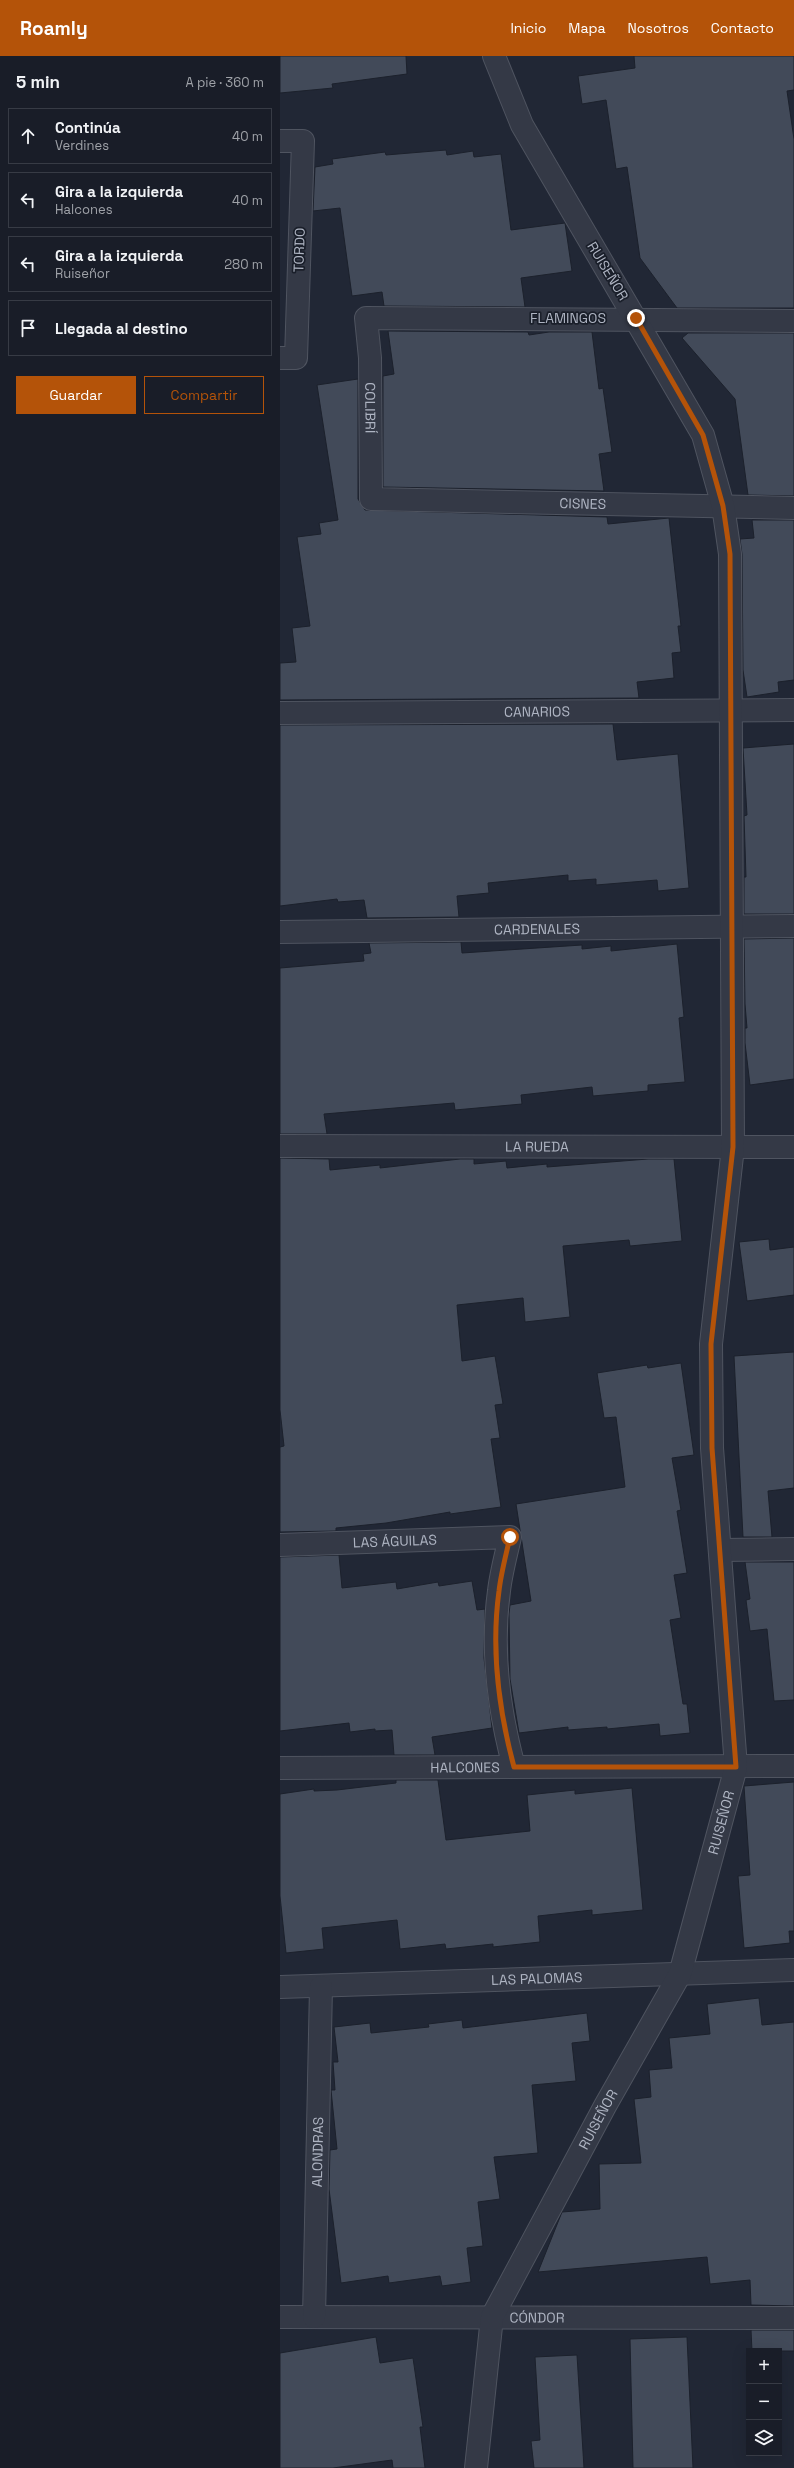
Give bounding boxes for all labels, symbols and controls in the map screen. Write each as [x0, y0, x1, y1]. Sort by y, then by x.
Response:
text: Roamly [20, 16, 88, 41]
text: Inicio [510, 19, 546, 37]
text: Mapa [568, 19, 606, 37]
text: Nosotros [628, 19, 689, 37]
text: Contacto [711, 19, 774, 37]
text: 5 min [16, 71, 60, 93]
text: A pie · 360 m [186, 74, 264, 91]
text: Continúa [55, 118, 121, 137]
icon: ahead [17, 125, 39, 147]
text: 40 m [232, 128, 263, 145]
text: Verdines [55, 137, 109, 154]
text: Gira a la izquierda [55, 182, 183, 201]
icon: left [17, 189, 39, 211]
text: 40 m [232, 192, 263, 209]
text: Halcones [55, 201, 113, 218]
street label: TORDO [289, 227, 309, 273]
street label: RUISEÑOR [583, 238, 633, 304]
text: Gira a la izquierda [55, 246, 183, 265]
icon: left [17, 253, 39, 275]
text: 280 m [224, 256, 263, 273]
text: Ruiseñor [55, 265, 110, 282]
street label: FLAMINGOS [530, 309, 606, 327]
route end [627, 309, 645, 327]
icon: arrive [17, 317, 39, 339]
text: Llegada al destino [55, 319, 188, 338]
button: Guardar [16, 376, 136, 414]
button: Compartir [144, 376, 264, 414]
street label: COLIBRÍ [361, 382, 380, 434]
street label: CISNES [559, 494, 606, 513]
street label: CANARIOS [504, 702, 570, 721]
street label: CARDENALES [494, 919, 580, 939]
street label: LA RUEDA [505, 1137, 569, 1156]
route start [501, 1528, 519, 1546]
street label: LAS ÁGUILAS [353, 1531, 437, 1551]
street label: HALCONES [430, 1758, 500, 1776]
street label: RUISEÑOR [704, 1788, 738, 1856]
street label: LAS PALOMAS [491, 1968, 583, 1989]
street label: RUISEÑOR [574, 2086, 622, 2153]
street label: ALONDRAS [308, 2117, 327, 2187]
street label: CÓNDOR [509, 2308, 565, 2327]
map controls [746, 2348, 782, 2456]
button: + [746, 2348, 782, 2384]
button: − [746, 2384, 782, 2420]
button: layers [746, 2420, 782, 2456]

